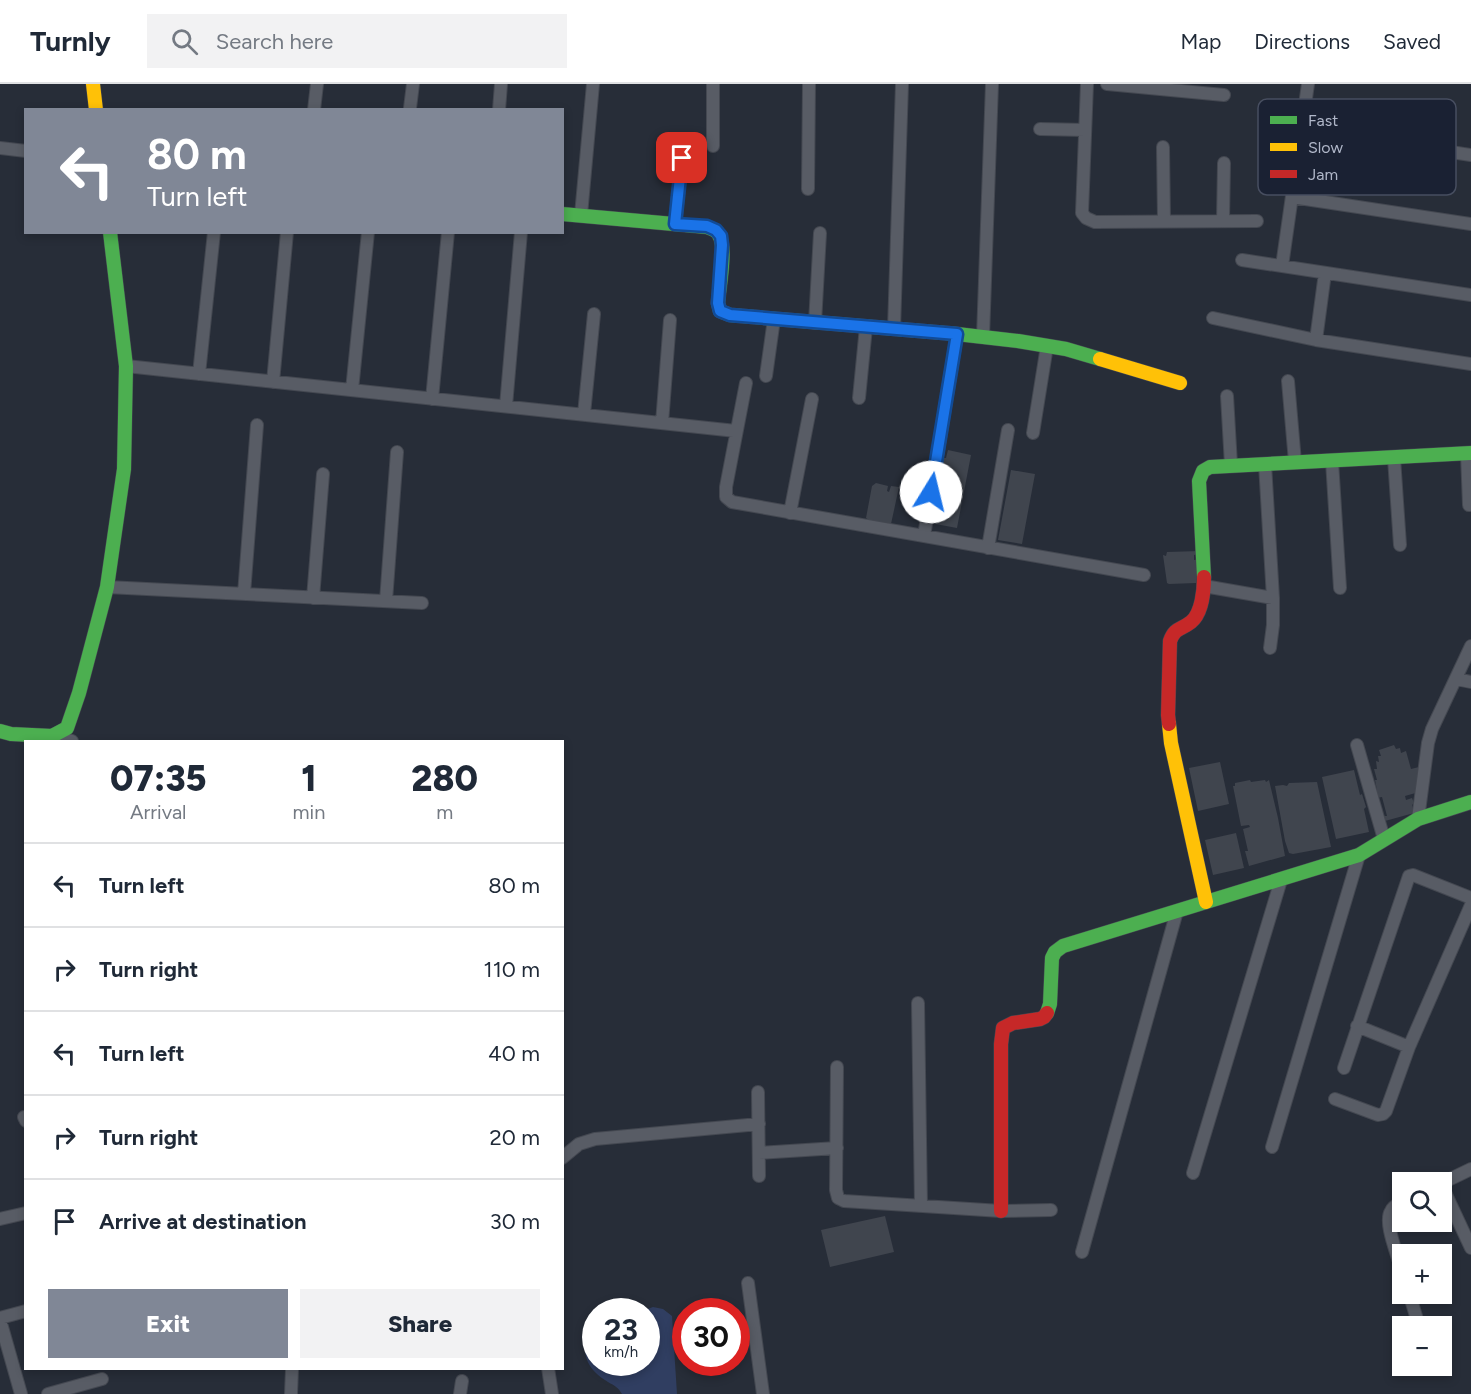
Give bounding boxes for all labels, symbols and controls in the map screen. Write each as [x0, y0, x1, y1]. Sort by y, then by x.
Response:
search box [147, 14, 567, 68]
text: Turnly [30, 24, 111, 58]
icon: search [168, 25, 201, 58]
text: Search here [216, 28, 333, 55]
text: Map [1180, 29, 1221, 54]
text: Directions [1254, 29, 1350, 54]
text: Saved [1383, 29, 1441, 54]
legend [1258, 99, 1456, 195]
text: Fast [1308, 111, 1338, 130]
text: 80 m [147, 129, 247, 180]
icon: left [48, 132, 126, 210]
pin [656, 132, 707, 183]
text: Slow [1308, 138, 1343, 157]
icon: arrive [665, 141, 698, 174]
text: Jam [1308, 165, 1338, 184]
text: Turn left [147, 180, 247, 213]
position arrow [899, 460, 963, 524]
text: 07:35 [110, 757, 207, 800]
text: 1 [301, 757, 317, 800]
text: 280 [411, 757, 478, 800]
text: Arrival [130, 800, 187, 824]
text: min [293, 800, 325, 824]
text: m [436, 800, 453, 824]
icon: left [48, 869, 81, 902]
text: Turn left [99, 872, 185, 899]
text: 80 m [488, 872, 540, 899]
icon: right [48, 953, 81, 986]
text: Turn right [99, 956, 198, 983]
text: 110 m [484, 956, 540, 983]
icon: left [48, 1037, 81, 1070]
text: Turn left [99, 1040, 185, 1067]
text: 40 m [488, 1040, 540, 1067]
icon: right [48, 1121, 81, 1154]
text: Turn right [99, 1124, 198, 1151]
text: 20 m [489, 1124, 540, 1151]
map controls [1392, 1172, 1452, 1376]
button: search [1392, 1172, 1452, 1232]
icon: arrive [48, 1205, 81, 1238]
text: Arrive at destination [99, 1208, 307, 1235]
text: 30 m [490, 1208, 540, 1235]
button: + [1392, 1244, 1452, 1304]
button: Exit [48, 1289, 288, 1358]
button: Share [300, 1289, 540, 1358]
speed limit sign: 30 [672, 1298, 750, 1376]
text: 23 [604, 1311, 638, 1348]
button: − [1392, 1316, 1452, 1376]
text: km/h [604, 1343, 638, 1361]

